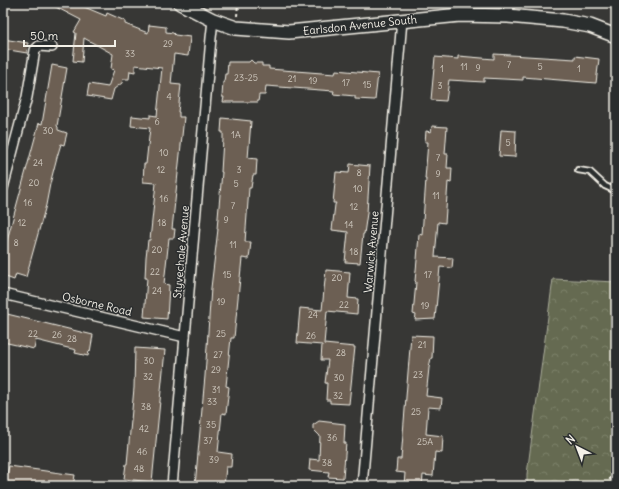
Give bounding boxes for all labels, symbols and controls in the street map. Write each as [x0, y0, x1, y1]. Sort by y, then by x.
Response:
street label: Earlsdon Avenue South [302, 12, 418, 38]
scale bar [24, 22, 115, 48]
text: 50 m [30, 28, 59, 43]
house number: 29 [163, 38, 173, 49]
house number: 33 [125, 48, 135, 59]
house number: 7 [507, 59, 512, 70]
house number: 11 [460, 61, 468, 72]
house number: 5 [537, 61, 543, 72]
house number: 9 [475, 62, 481, 73]
house number: 1 [440, 63, 444, 74]
house number: 1 [577, 63, 581, 74]
house number: 23-25 [234, 72, 258, 83]
house number: 21 [288, 73, 296, 84]
house number: 19 [309, 75, 317, 86]
house number: 17 [342, 77, 351, 88]
house number: 15 [363, 79, 371, 90]
house number: 3 [437, 80, 443, 91]
house number: 4 [166, 91, 172, 102]
house number: 6 [154, 116, 160, 127]
house number: 30 [42, 125, 54, 136]
house number: 1A [231, 129, 241, 140]
house number: 5 [505, 137, 511, 148]
house number: 10 [159, 147, 169, 158]
house number: 7 [436, 152, 441, 163]
house number: 24 [33, 157, 43, 168]
house number: 12 [157, 164, 165, 175]
house number: 3 [236, 164, 242, 175]
house number: 8 [356, 167, 362, 178]
house number: 9 [435, 168, 441, 179]
house number: 20 [29, 177, 40, 188]
house number: 5 [233, 178, 239, 189]
house number: 10 [353, 183, 363, 194]
house number: 11 [432, 190, 440, 201]
house number: 16 [160, 193, 168, 204]
house number: 16 [24, 197, 32, 208]
house number: 7 [231, 200, 236, 211]
house number: 12 [350, 201, 358, 212]
street label: Styvechale Avenue [170, 205, 192, 299]
street label: Warwick Avenue [360, 210, 382, 294]
house number: 9 [223, 214, 229, 225]
house number: 12 [18, 217, 26, 228]
house number: 18 [158, 217, 166, 228]
house number: 14 [345, 219, 353, 230]
house number: 8 [13, 237, 19, 248]
house number: 11 [229, 239, 237, 250]
house number: 20 [152, 244, 163, 255]
house number: 18 [350, 246, 358, 257]
house number: 22 [150, 266, 160, 277]
house number: 15 [223, 269, 231, 280]
house number: 17 [424, 269, 433, 280]
house number: 20 [332, 272, 343, 283]
house number: 24 [152, 285, 162, 296]
street label: Osborne Road [61, 289, 134, 319]
house number: 19 [217, 296, 225, 307]
house number: 22 [339, 299, 349, 310]
house number: 19 [421, 300, 429, 311]
house number: 24 [308, 309, 318, 320]
house number: 22 [28, 328, 38, 339]
house number: 25 [216, 328, 226, 339]
house number: 26 [52, 329, 62, 340]
house number: 26 [306, 330, 316, 341]
house number: 28 [67, 333, 77, 344]
house number: 21 [418, 339, 426, 350]
house number: 28 [336, 347, 346, 358]
house number: 27 [213, 349, 223, 360]
house number: 30 [143, 355, 155, 366]
house number: 29 [211, 364, 221, 375]
house number: 23 [413, 369, 423, 380]
house number: 32 [143, 371, 153, 382]
house number: 30 [333, 372, 345, 383]
house number: 31 [212, 384, 220, 395]
house number: 32 [333, 390, 343, 401]
house number: 33 [207, 396, 217, 407]
house number: 38 [141, 401, 151, 412]
house number: 25 [411, 406, 421, 417]
house number: 35 [206, 419, 216, 430]
house number: 42 [139, 423, 149, 434]
north arrow [557, 427, 597, 467]
house number: 36 [327, 432, 337, 443]
text: N [563, 432, 578, 447]
house number: 37 [203, 435, 213, 446]
house number: 25A [417, 436, 433, 447]
house number: 46 [137, 446, 147, 457]
house number: 39 [209, 454, 219, 465]
house number: 38 [322, 457, 332, 468]
house number: 48 [134, 463, 144, 474]

